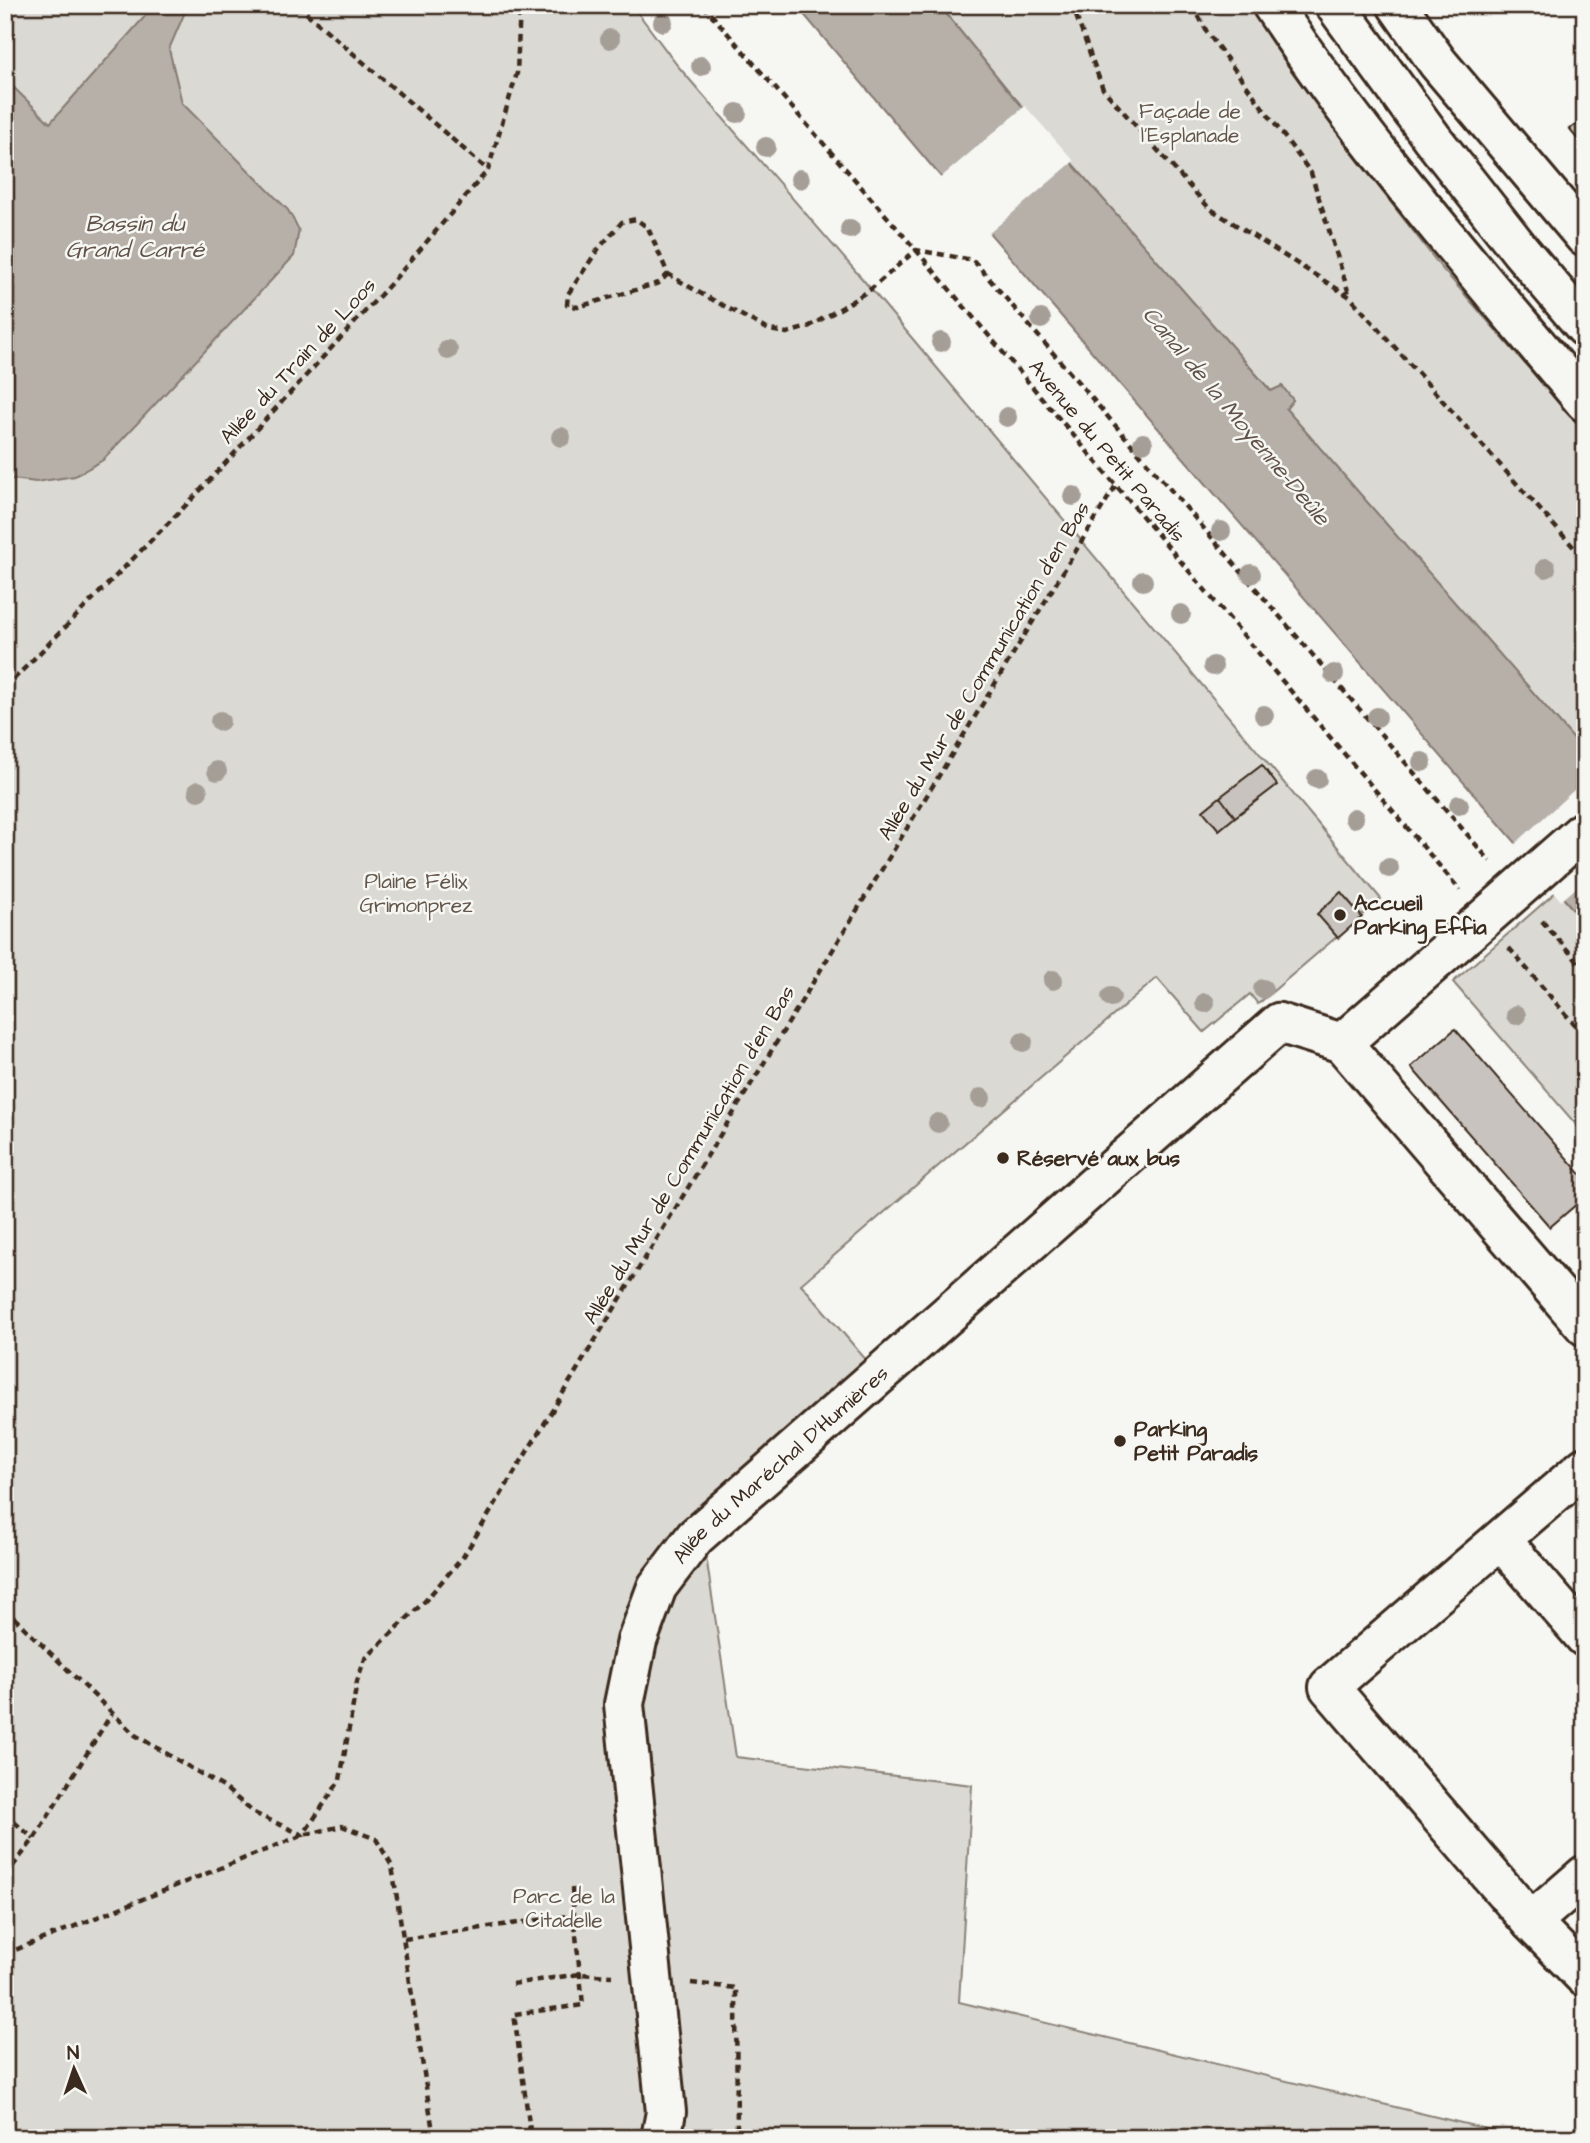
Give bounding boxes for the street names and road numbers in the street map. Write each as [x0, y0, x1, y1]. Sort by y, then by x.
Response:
street label: Allée du Train de Loos [213, 271, 383, 451]
street label: Avenue du Petit Paradis [1022, 353, 1192, 549]
street label: Allée du Mur de Communication d'en Bas [871, 496, 1097, 846]
street label: Allée du Mur de Communication d'en Bas [576, 980, 802, 1330]
street label: Allée du Maréchal D'Humières [665, 1359, 895, 1570]

